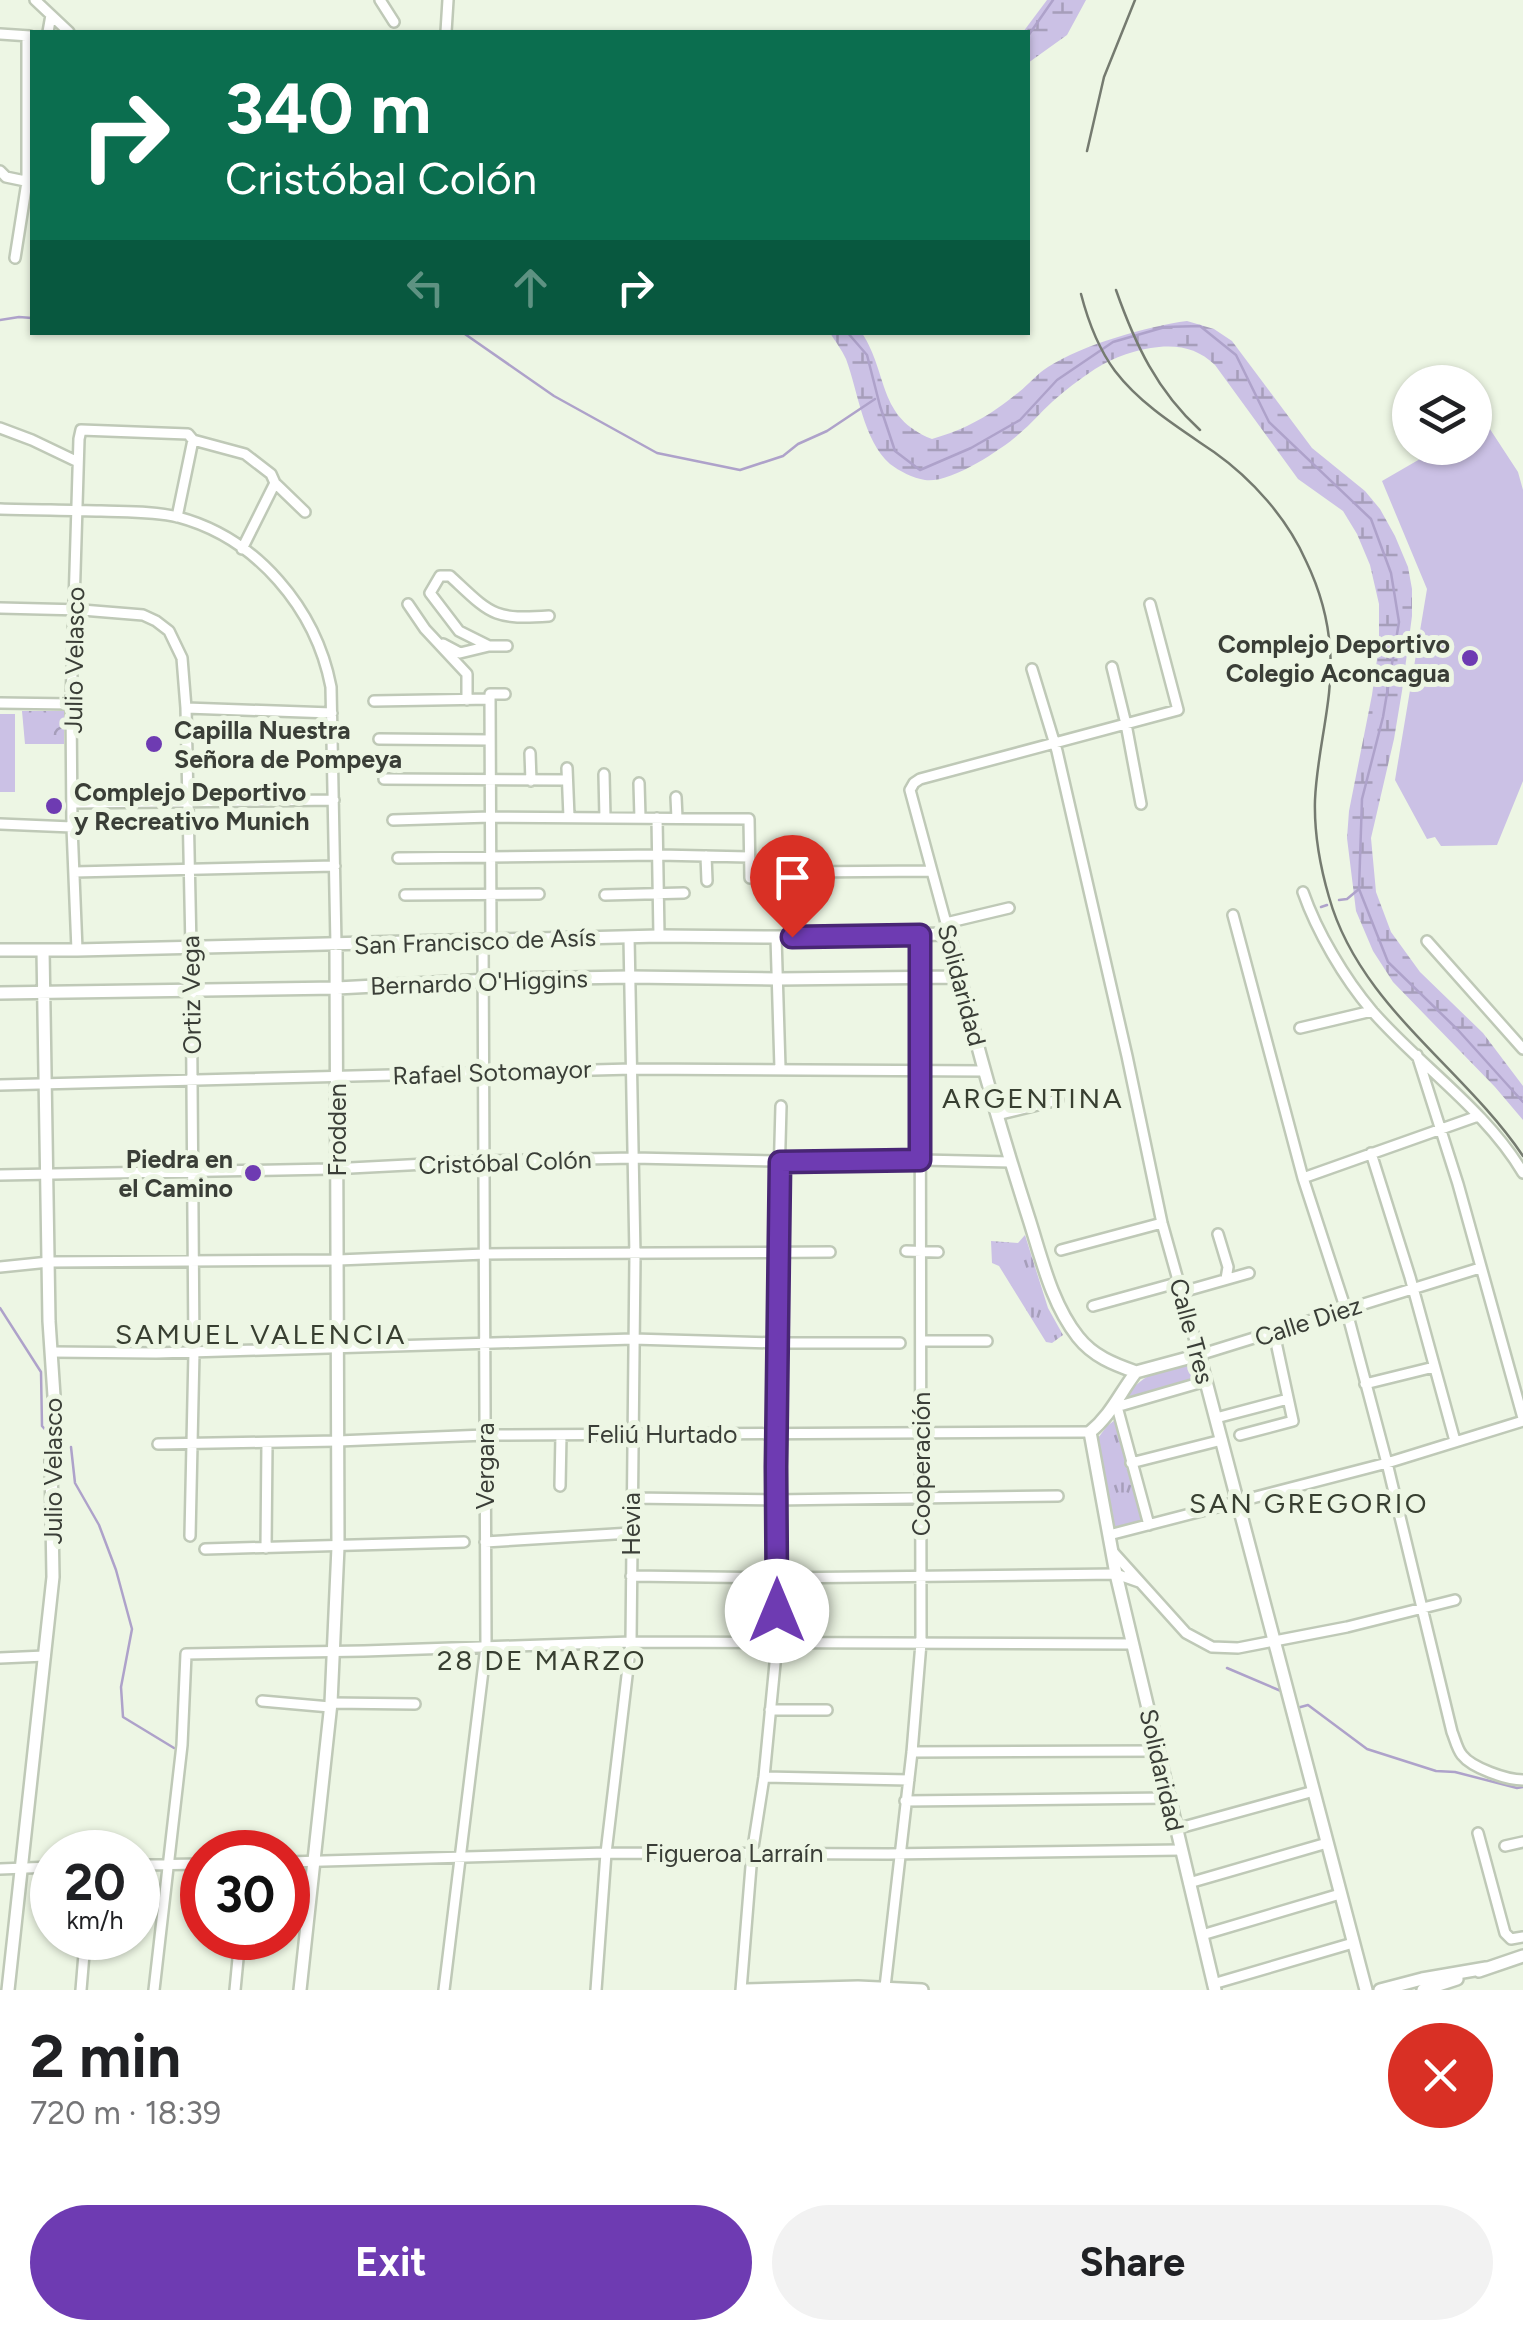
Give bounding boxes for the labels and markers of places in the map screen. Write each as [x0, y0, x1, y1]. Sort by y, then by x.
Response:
place label: Complejo Deportivo Colegio Aconcagua [1218, 629, 1450, 688]
marker: Complejo Deportivo Colegio Aconcagua [1459, 647, 1481, 669]
place label: Capilla Nuestra Señora de Pompeya [174, 715, 402, 774]
marker: Capilla Nuestra Señora de Pompeya [143, 733, 165, 755]
place label: Complejo Deportivo y Recreativo Munich [74, 777, 309, 836]
marker: Complejo Deportivo y Recreativo Munich [43, 795, 65, 817]
pin [750, 835, 835, 938]
place label: Piedra en el Camino [119, 1144, 233, 1203]
marker: Piedra en el Camino [242, 1162, 264, 1184]

